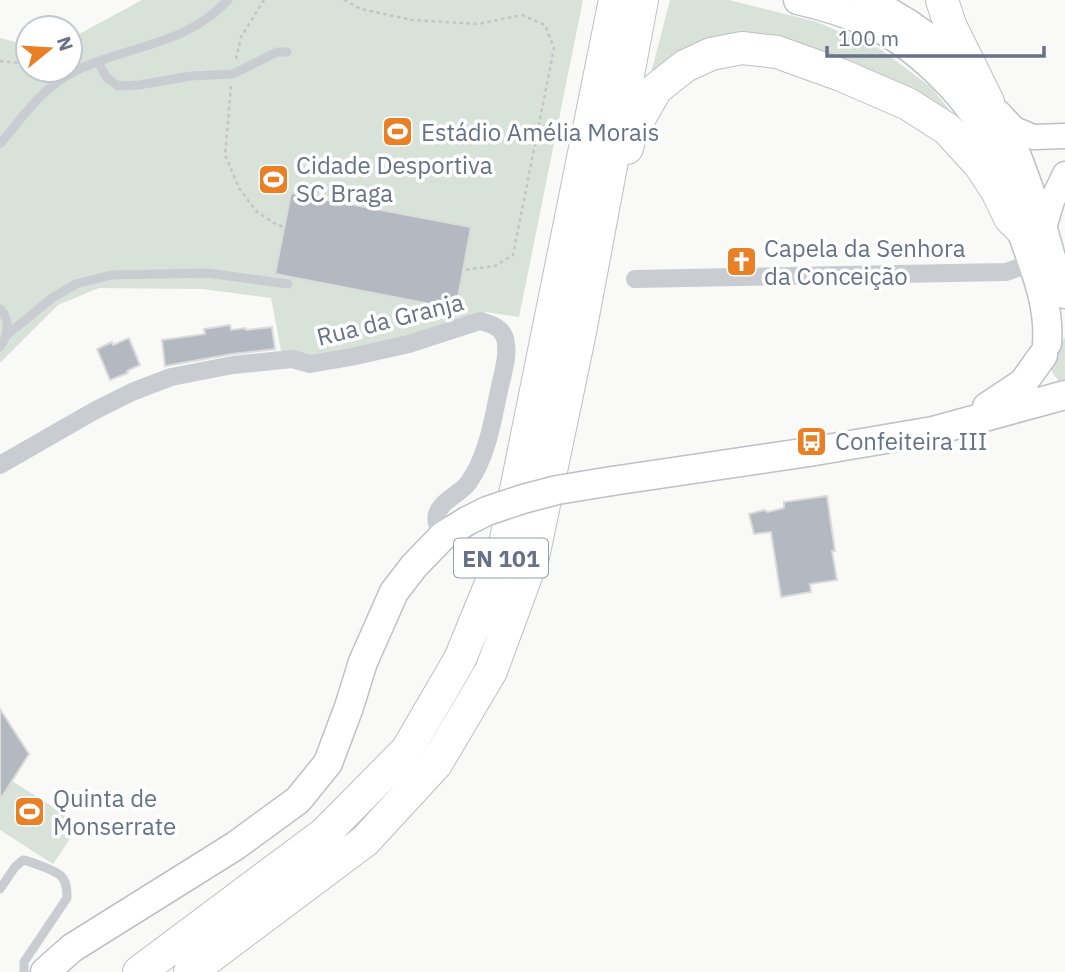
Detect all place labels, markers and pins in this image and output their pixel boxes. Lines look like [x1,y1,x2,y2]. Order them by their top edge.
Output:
sports icon: Estádio Amélia Morais [381,115,415,149]
place label: Estádio Amélia Morais [421,116,659,148]
place label: Cidade Desportiva SC Braga [296,149,493,209]
sports icon: Cidade Desportiva SC Braga [256,162,290,196]
place label: Capela da Senhora da Conceição [764,232,966,292]
church icon: Capela da Senhora da Conceição [724,245,758,279]
bus stop icon: Confeiteira III [795,424,829,458]
place label: Confeiteira III [835,425,987,457]
place label: Quinta de Monserrate [53,782,176,842]
sports icon: Quinta de Monserrate [13,795,47,829]

